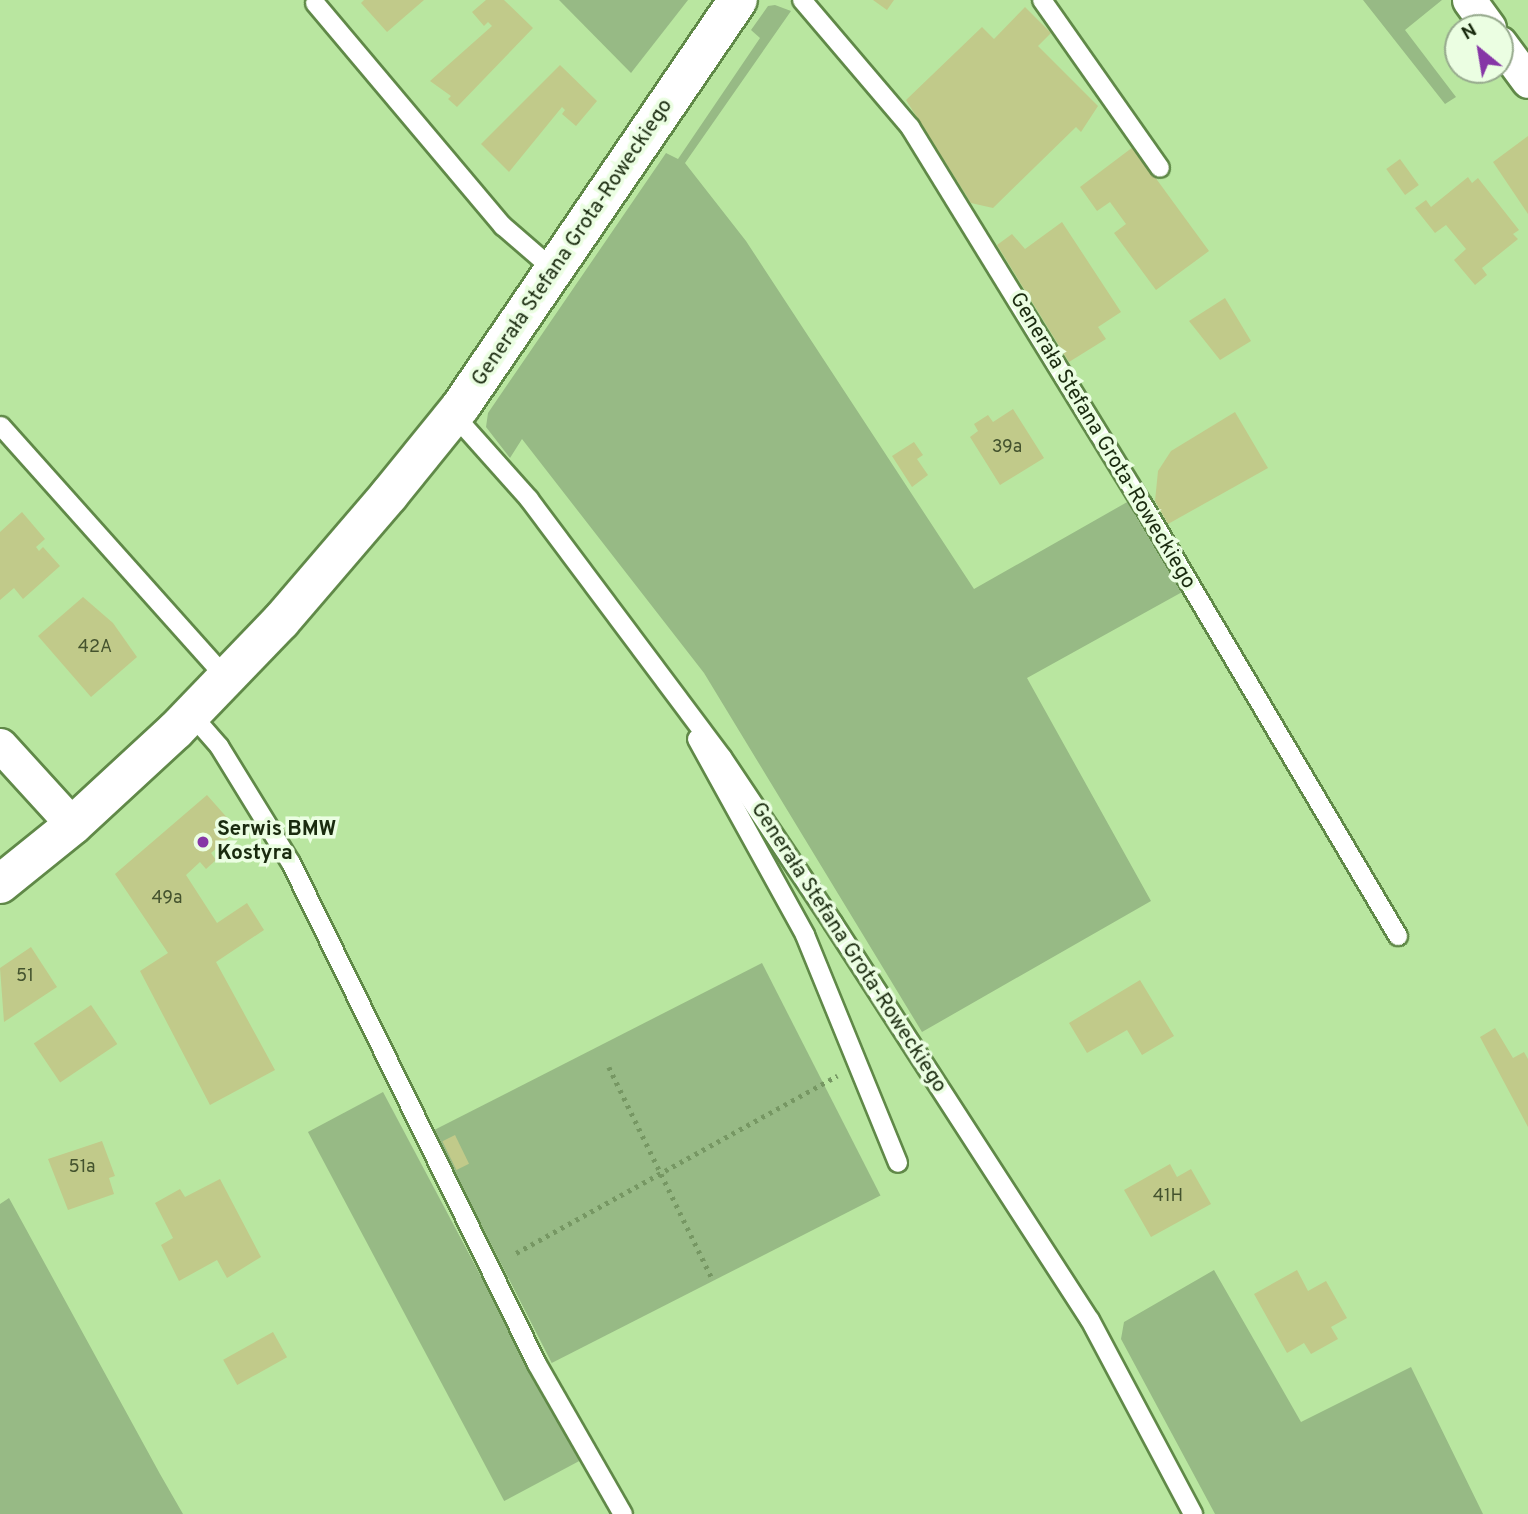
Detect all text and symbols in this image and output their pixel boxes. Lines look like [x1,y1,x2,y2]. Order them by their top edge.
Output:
north arrow [1444,14,1514,84]
text: N [1458,19,1481,46]
street label: Generała Stefana Grota-Roweckiego [467,95,679,391]
street label: Generała Stefana Grota-Roweckiego [1003,288,1201,594]
house number: 39a [992,437,1022,459]
house number: 42A [78,637,112,659]
street label: Generała Stefana Grota-Roweckiego [745,798,951,1098]
place label: Serwis BMW Kostyra [217,817,336,867]
marker: Serwis BMW Kostyra [195,834,211,850]
house number: 49a [151,888,183,910]
house number: 51 [16,966,34,988]
house number: 51a [69,1157,95,1179]
house number: 41H [1153,1186,1183,1208]

